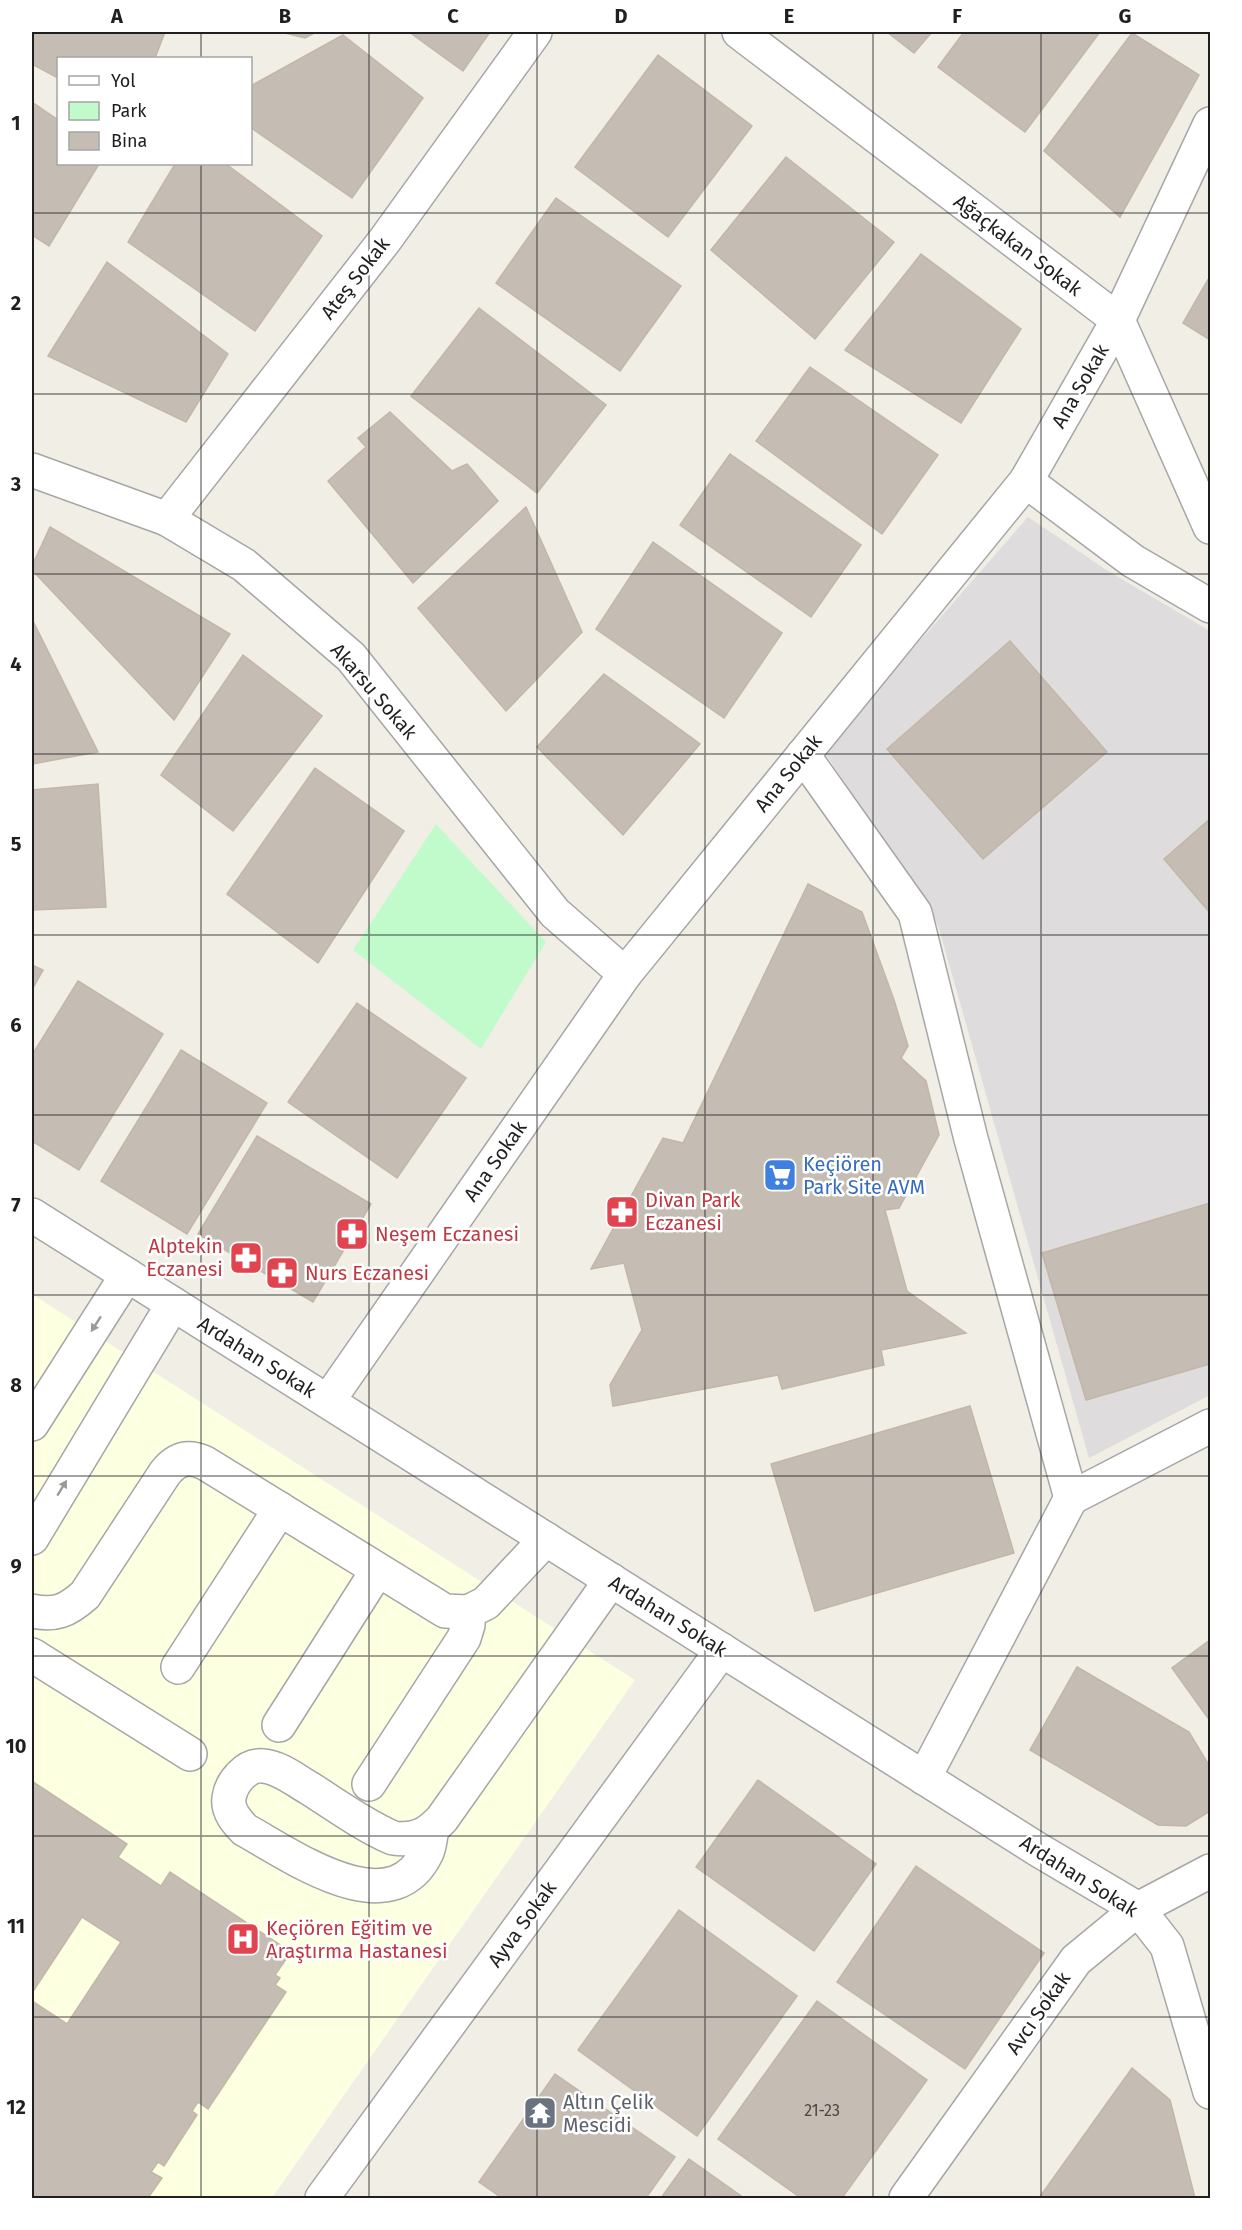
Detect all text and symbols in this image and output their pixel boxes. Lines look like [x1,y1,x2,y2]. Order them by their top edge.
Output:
text: A [110,4,124,28]
text: B [279,4,291,28]
text: C [447,4,459,28]
text: D [614,4,628,28]
text: E [784,4,794,28]
text: F [952,4,962,28]
text: G [1119,4,1131,28]
legend [57,57,252,165]
text: Yol [111,70,136,92]
text: Park [111,100,147,122]
text: 1 [11,111,21,135]
text: Bina [111,130,147,152]
street label: Ağaçkakan Sokak [949,189,1087,302]
street label: Ateş Sokak [316,232,396,324]
text: 2 [11,291,21,315]
street label: Ana Sokak [1046,339,1114,432]
text: 3 [10,472,21,496]
street label: Akarsu Sokak [326,638,423,745]
text: 4 [10,652,22,676]
street label: Ana Sokak [749,729,827,817]
text: 5 [11,832,22,856]
text: 6 [10,1013,22,1037]
street label: Ana Sokak [458,1115,532,1206]
place label: Keçiören Park Site AVM [803,1152,925,1199]
supermarket icon: Keçiören Park Site AVM [762,1157,798,1193]
place label: Divan Park Eczanesi [645,1188,741,1235]
text: 7 [11,1193,21,1217]
pharmacy icon: Divan Park Eczanesi [604,1194,640,1230]
pharmacy icon: Neşem Eczanesi [334,1216,370,1252]
place label: Neşem Eczanesi [375,1222,519,1247]
place label: Alptekin Eczanesi [146,1234,223,1281]
pharmacy icon: Alptekin Eczanesi [228,1240,264,1276]
pharmacy icon: Nurs Eczanesi [264,1255,300,1291]
place label: Nurs Eczanesi [305,1261,429,1285]
street label: Ardahan Sokak [194,1311,321,1403]
one-way arrow [90,1316,101,1332]
text: 8 [10,1373,22,1397]
one-way arrow [56,1480,67,1496]
text: 9 [10,1554,22,1578]
street label: Ardahan Sokak [605,1570,732,1662]
text: 10 [6,1734,26,1758]
street label: Ardahan Sokak [1016,1830,1143,1922]
street label: Ayva Sokak [483,1876,562,1972]
text: 11 [7,1914,25,1938]
place label: Keçiören Eğitim ve Araştırma Hastanesi [266,1916,448,1964]
hospital icon: Keçiören Eğitim ve Araştırma Hastanesi [225,1921,261,1957]
street label: Avcı Sokak [1001,1966,1076,2059]
place label: Altın Çelik Mescidi [563,2090,654,2137]
text: 12 [6,2095,26,2119]
temple icon: Altın Çelik Mescidi [522,2095,558,2131]
house number: 21-23 [804,2101,840,2120]

